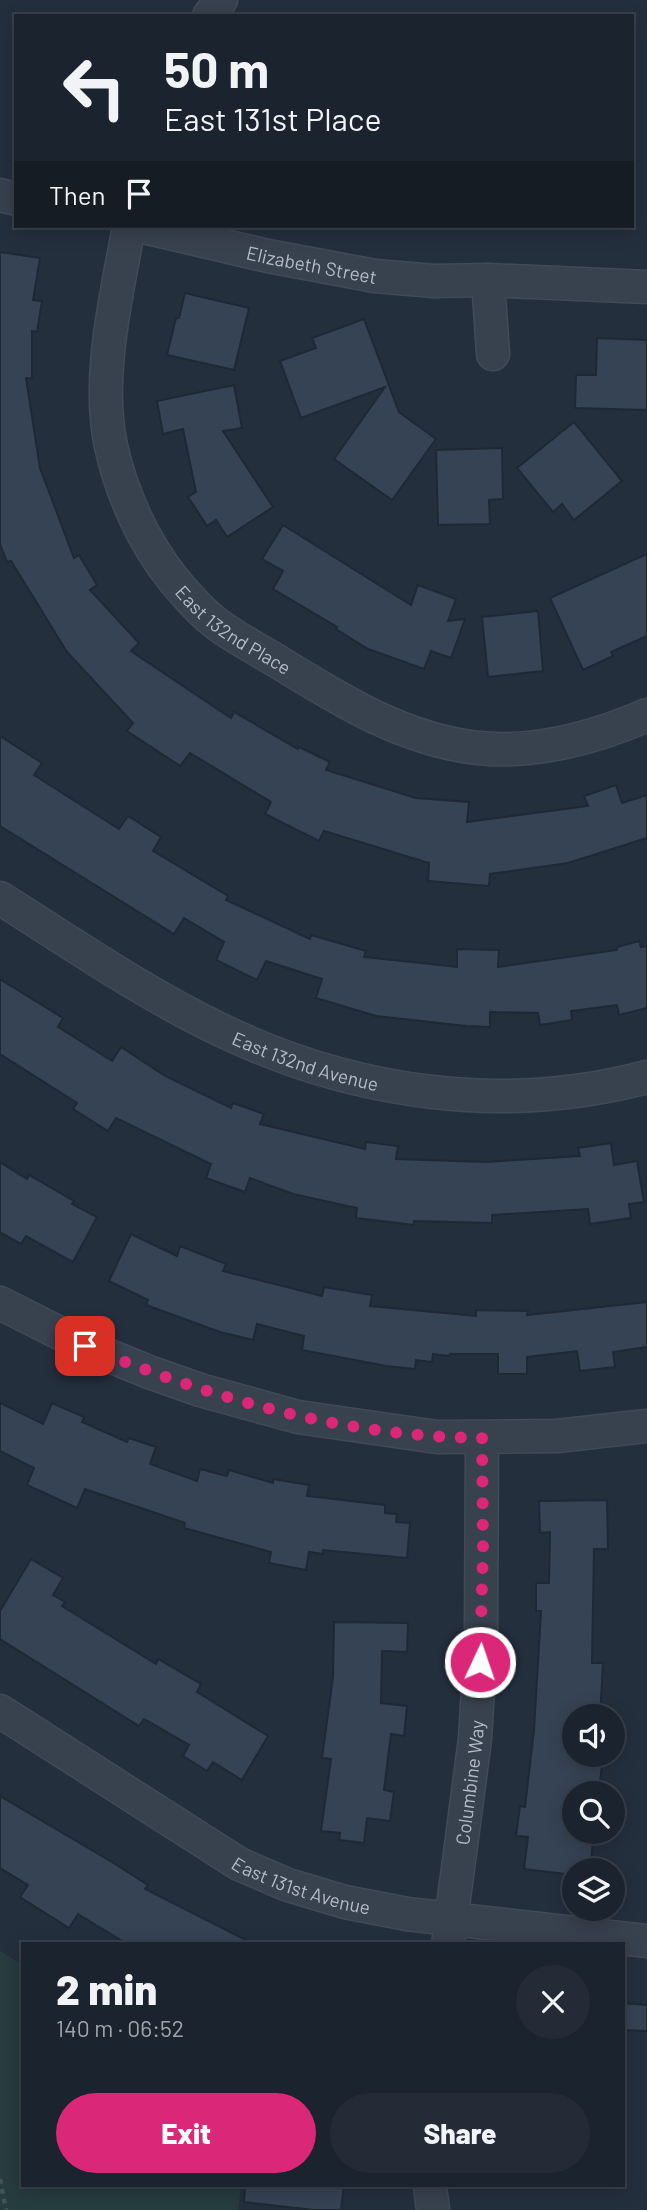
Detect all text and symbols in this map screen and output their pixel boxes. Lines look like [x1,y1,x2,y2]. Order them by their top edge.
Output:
text: 50 m [164,39,269,98]
icon: left [49,42,140,133]
text: East 131st Place [164,99,381,137]
icon: arrive [120,175,158,213]
text: Then [49,179,106,210]
street label: Elizabeth Street [244,240,379,288]
street label: East 132nd Place [171,580,296,679]
street label: East 132nd Avenue [229,1026,381,1095]
pin [55,1316,115,1376]
icon: arrive [66,1327,104,1365]
position arrow [443,1625,517,1699]
map controls [562,1704,625,1921]
button: sound [562,1704,625,1767]
street label: Columbine Way [450,1719,488,1846]
button: search [562,1781,625,1844]
street label: East 131st Avenue [228,1851,372,1918]
button: layers [562,1858,625,1921]
text: 2 min [56,1963,157,2013]
button: close [516,1965,590,2039]
text: 140 m · 06:52 [56,2014,184,2042]
button: Exit [56,2093,316,2173]
button: Share [330,2093,590,2173]

